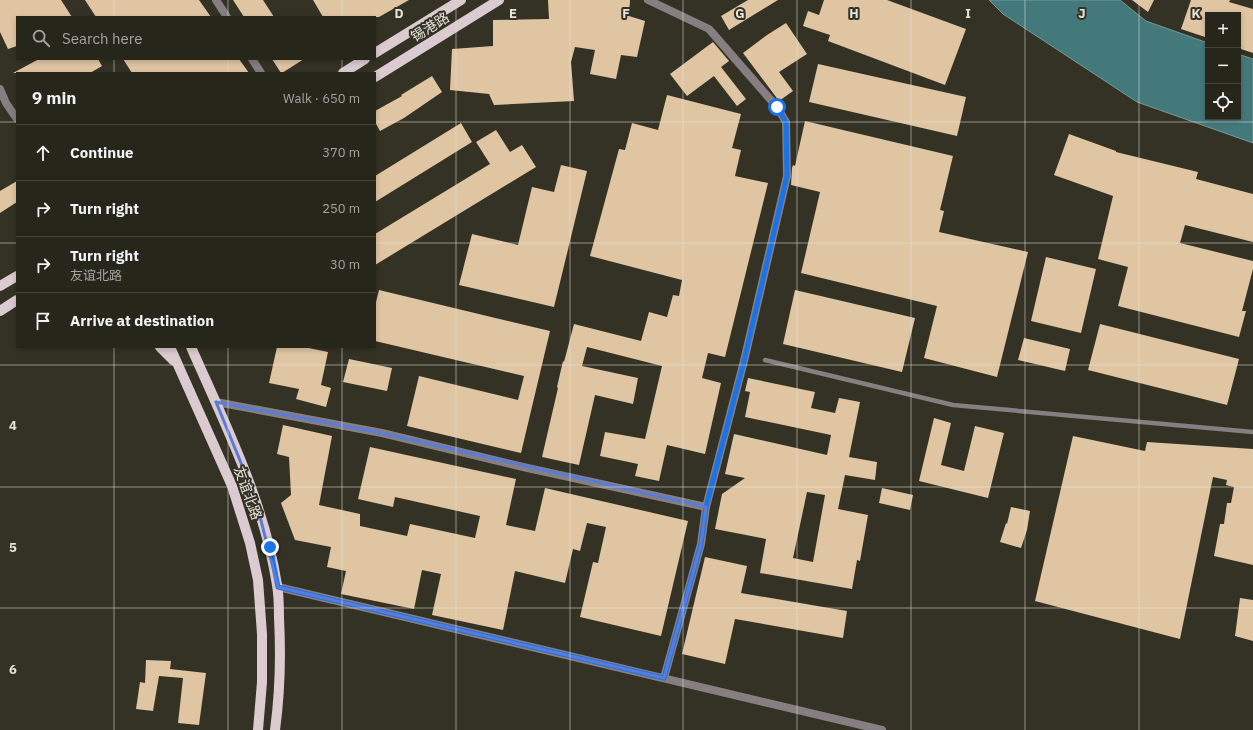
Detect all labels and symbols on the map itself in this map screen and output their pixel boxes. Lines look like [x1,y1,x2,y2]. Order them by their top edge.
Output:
text: D [394,5,404,22]
text: E [509,5,517,22]
text: F [622,5,630,22]
text: G [735,5,745,22]
text: H [849,5,859,22]
text: I [965,5,971,22]
text: J [1078,5,1086,22]
text: K [1191,5,1201,22]
street label: 锡港路 [407,8,453,46]
route start [768,98,786,116]
text: 4 [9,417,17,434]
street label: 友谊北路 [230,464,266,522]
route end [261,538,279,556]
text: 5 [9,539,17,556]
text: 6 [9,661,17,678]

